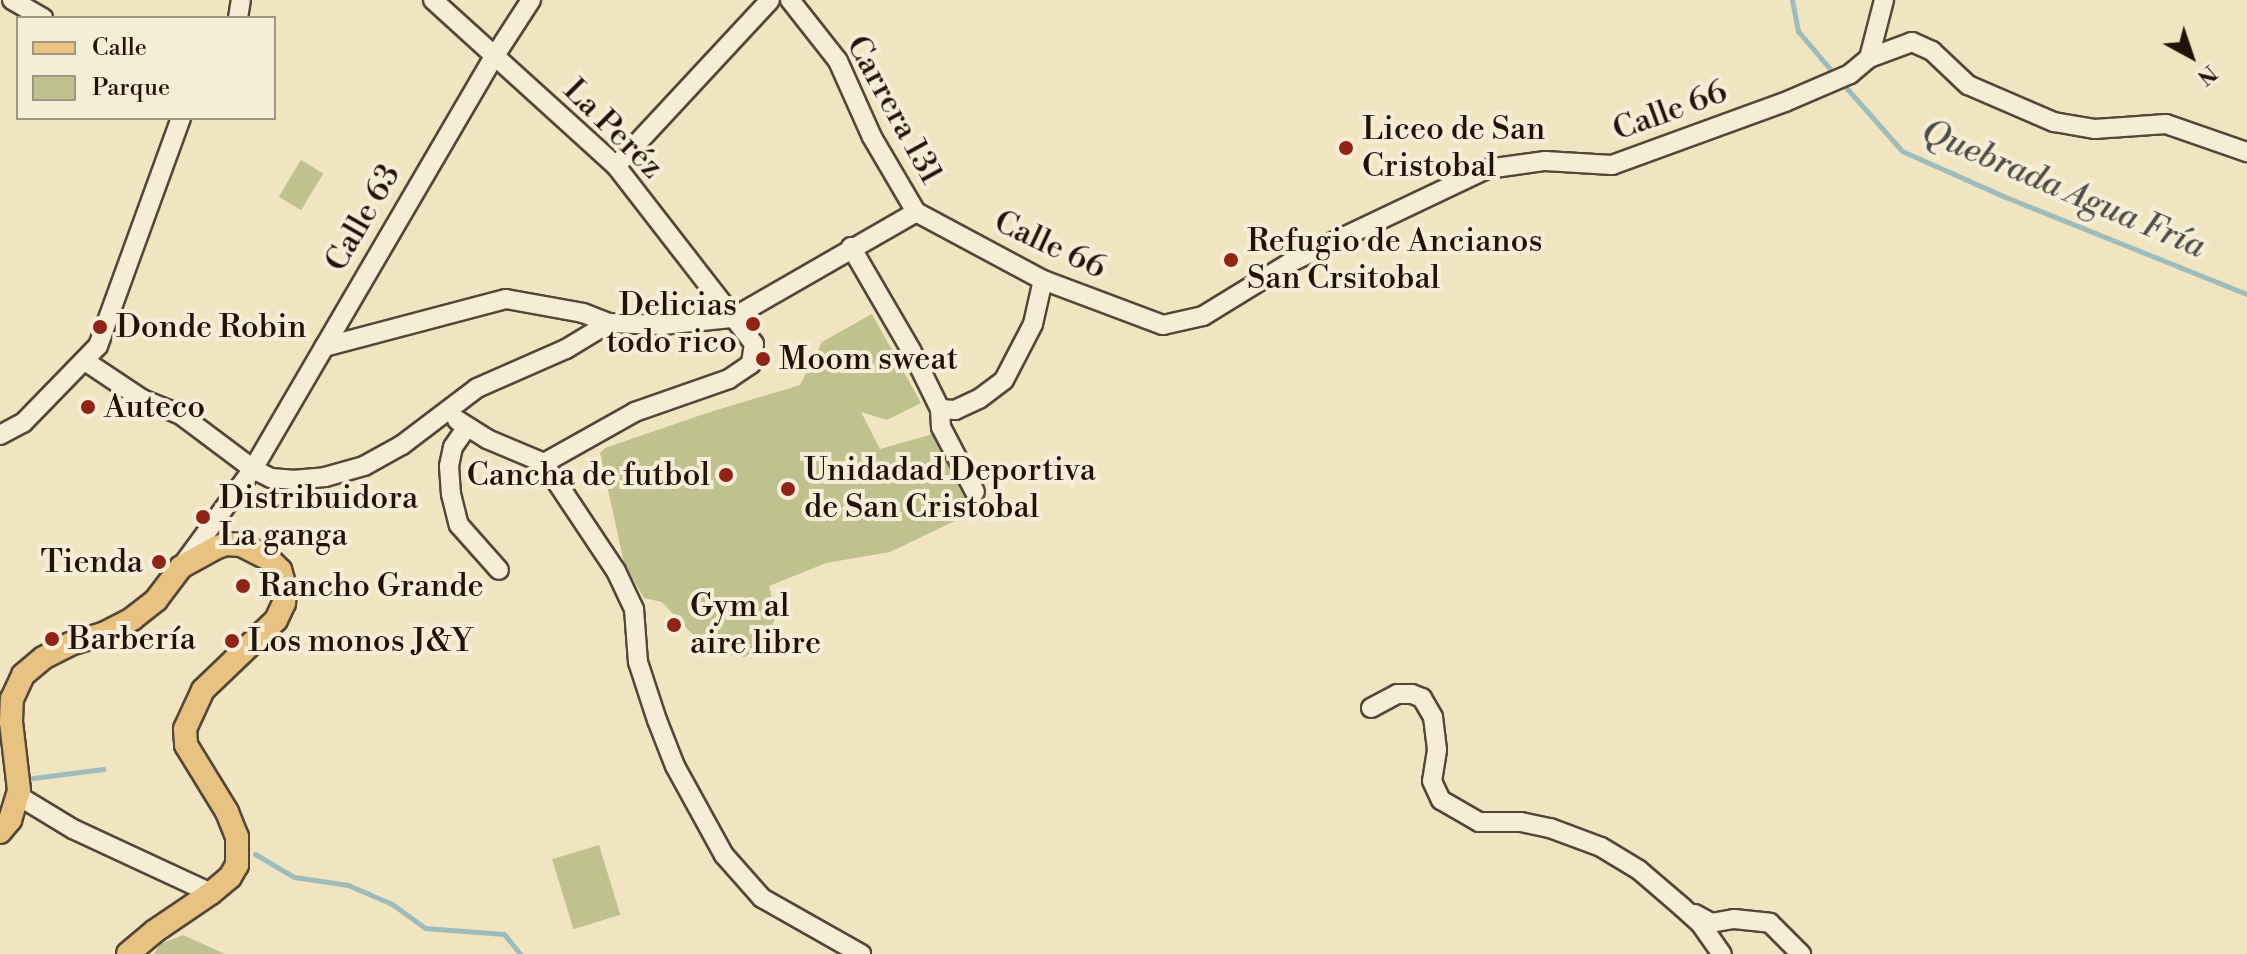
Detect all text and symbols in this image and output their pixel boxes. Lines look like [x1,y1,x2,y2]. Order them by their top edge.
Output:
legend [16,16,276,120]
north arrow [2151,16,2231,96]
street label: Carrera 131 [838,29,950,191]
text: Calle [92,33,147,63]
text: N [2191,59,2222,91]
street label: La Peréz [555,71,671,187]
text: Parque [92,73,170,103]
street label: Calle 66 [1608,73,1732,149]
place label: Liceo de San Cristobal [1362,111,1545,186]
water label: Quebrada Agua Fría [1915,112,2211,268]
marker: Liceo de San Cristobal [1337,139,1355,157]
street label: Calle 63 [317,158,409,278]
street label: Calle 66 [988,203,1112,287]
place label: Refugio de Ancianos San Crsitobal [1247,223,1542,298]
marker: Refugio de Ancianos San Crsitobal [1222,251,1240,269]
place label: Delicias todo rico [606,287,737,362]
place label: Donde Robin [116,308,307,346]
marker: Delicias todo rico [744,315,762,333]
marker: Donde Robin [91,318,109,336]
place label: Moom sweat [779,340,958,378]
marker: Moom sweat [754,350,772,368]
place label: Auteco [104,388,205,426]
marker: Auteco [79,398,97,416]
place label: Unidadad Deportiva de San Cristobal [804,452,1096,527]
place label: Cancha de futbol [467,456,710,494]
marker: Cancha de futbol [717,466,735,484]
place label: Distribuidora La ganga [219,480,418,555]
marker: Unidadad Deportiva de San Cristobal [779,480,797,498]
marker: Distribuidora La ganga [194,508,212,526]
place label: Tienda [41,543,143,581]
marker: Tienda [150,553,168,571]
place label: Rancho Grande [259,567,484,605]
marker: Rancho Grande [234,577,252,595]
place label: Gym al aire libre [690,588,821,663]
marker: Gym al aire libre [665,616,683,634]
place label: Barbería [68,620,196,658]
place label: Los monos J&Y [248,622,473,660]
marker: Barbería [43,630,61,648]
marker: Los monos J&Y [223,632,241,650]

